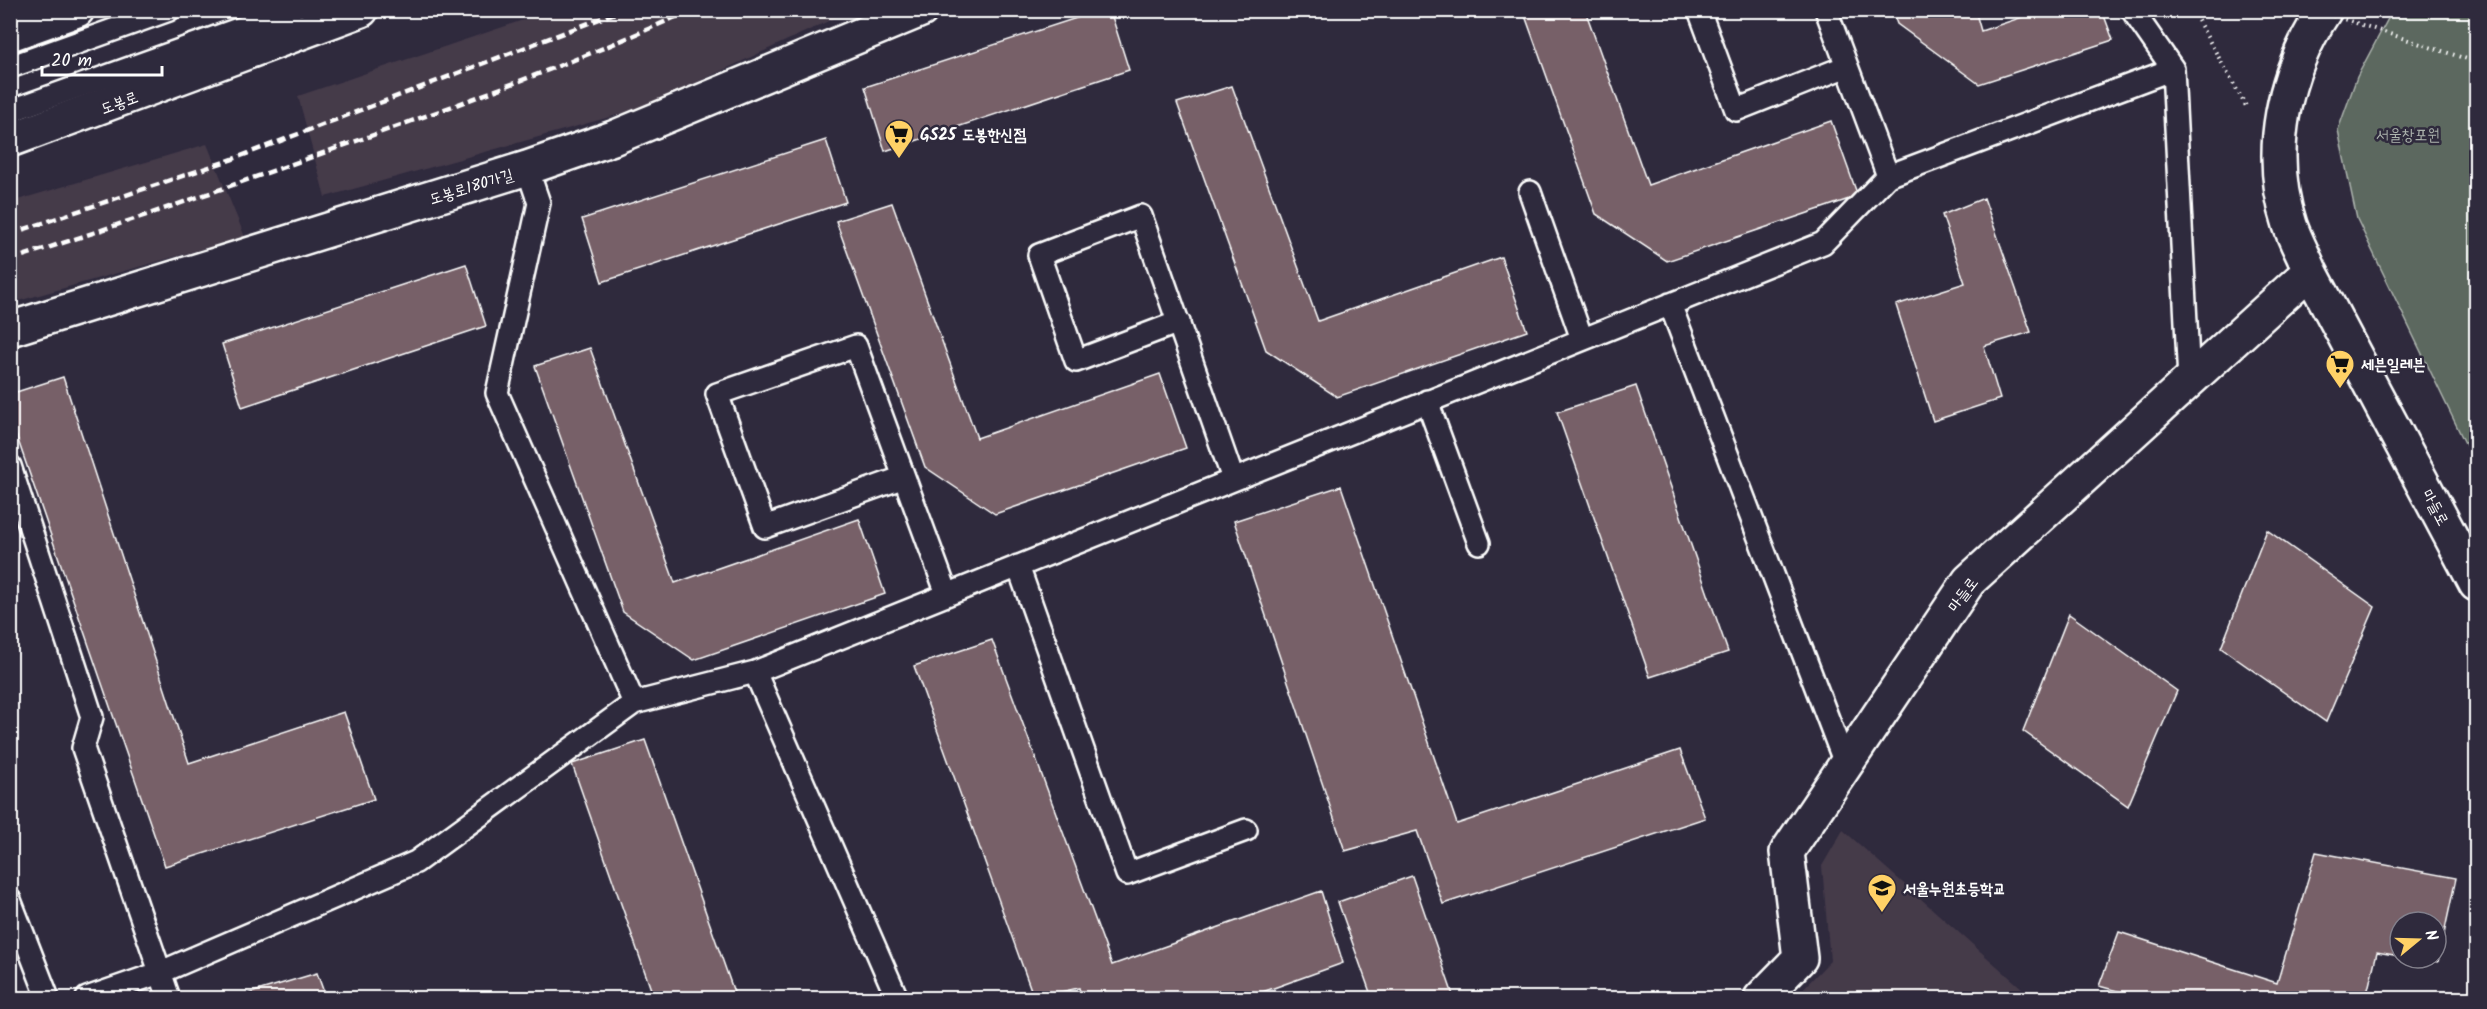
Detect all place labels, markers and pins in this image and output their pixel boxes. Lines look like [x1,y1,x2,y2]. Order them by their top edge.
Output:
supermarket icon: GS25 도봉한신점 [883,118,915,160]
place label: GS25 도봉한신점 [920,123,1026,148]
supermarket icon: 세븐일레븐 [2324,348,2356,390]
place label: 세븐일레븐 [2361,353,2426,378]
school or university icon: 서울누원초등학교 [1866,872,1898,914]
place label: 서울누원초등학교 [1903,877,2006,902]

